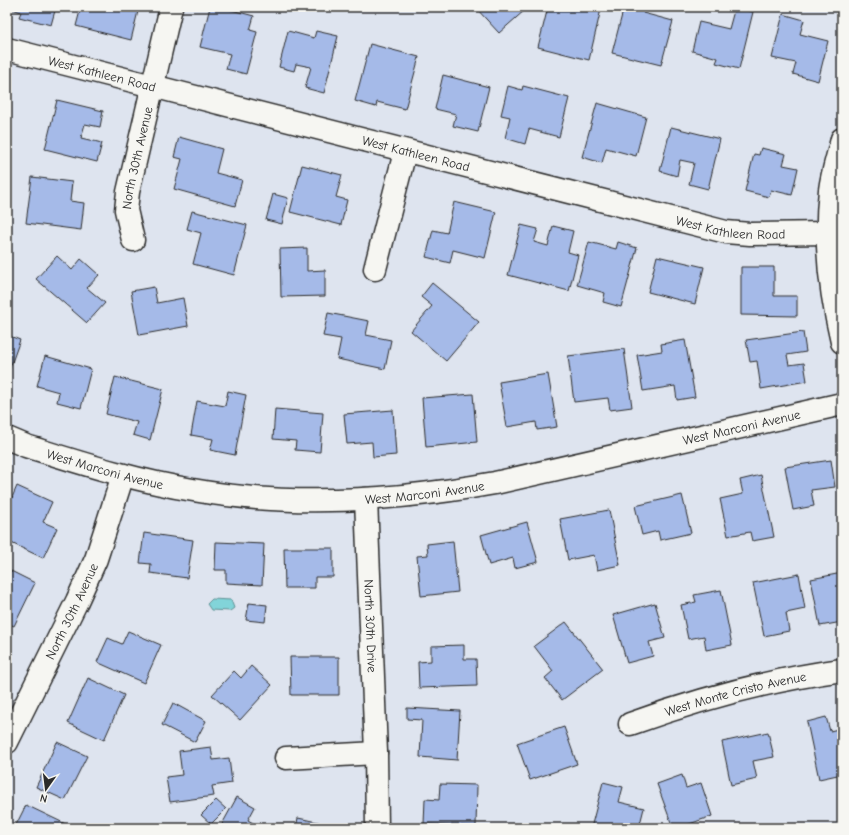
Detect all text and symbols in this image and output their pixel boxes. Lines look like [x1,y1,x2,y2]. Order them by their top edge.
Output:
street label: West Kathleen Road [46,53,157,95]
street label: North 30th Avenue [119,105,156,210]
street label: West Kathleen Road [360,133,471,174]
street label: West Kathleen Road [674,213,785,242]
street label: West Marconi Avenue [681,407,802,448]
street label: West Marconi Avenue [45,446,165,492]
street label: West Marconi Avenue [364,478,486,507]
street label: North 30th Avenue [42,560,101,662]
street label: North 30th Drive [361,579,380,673]
street label: West Monte Cristo Avenue [663,669,808,719]
north arrow [26,769,66,809]
text: N [39,791,49,805]

